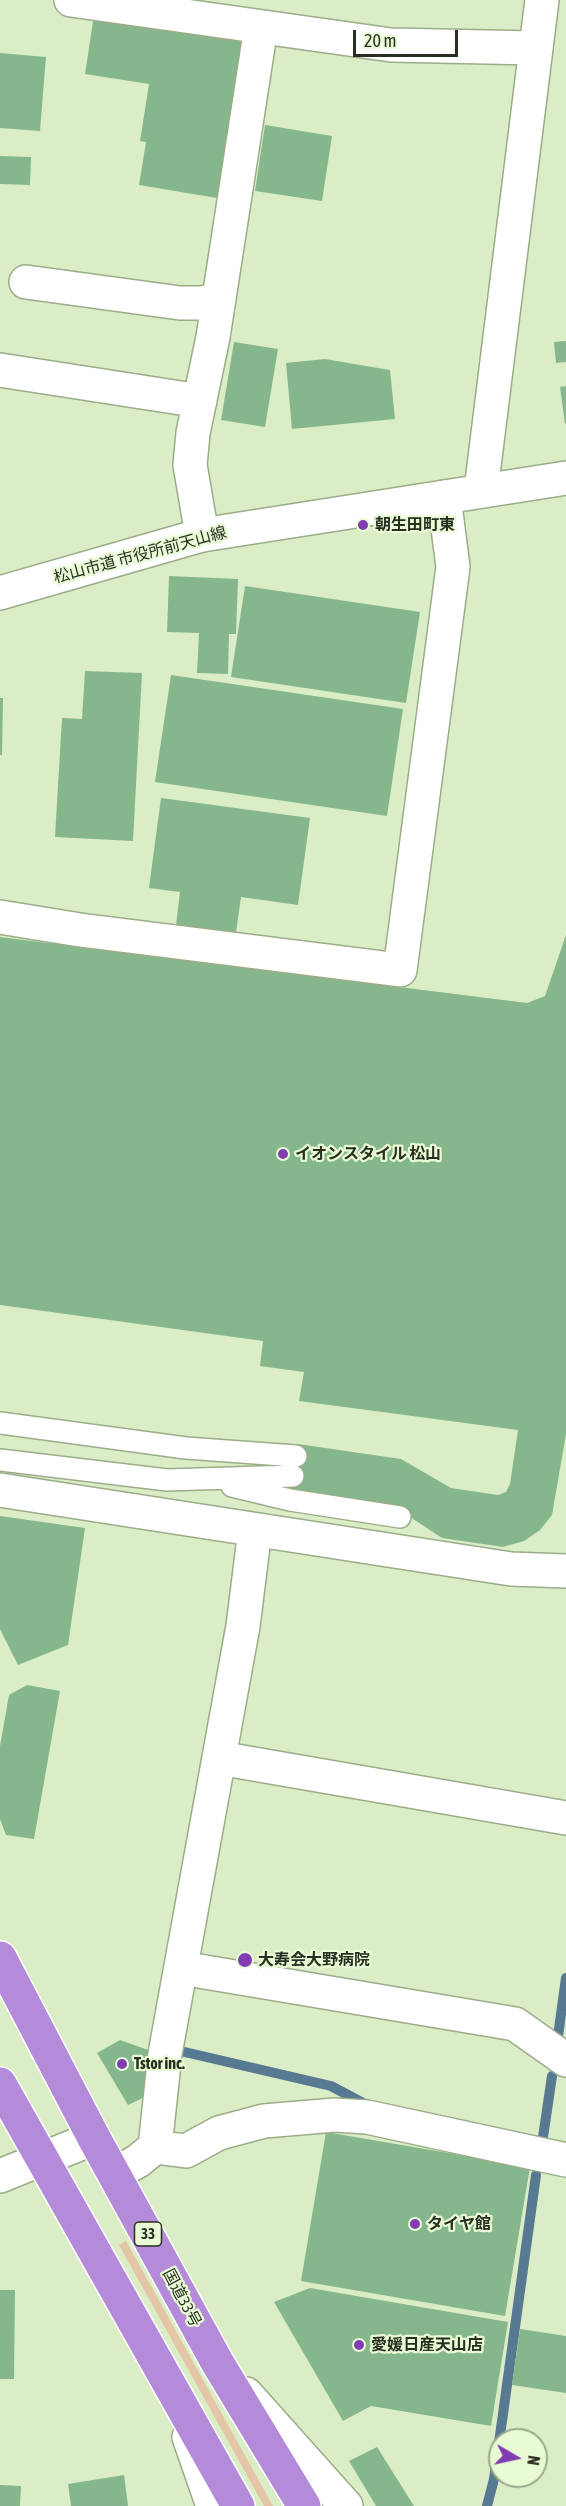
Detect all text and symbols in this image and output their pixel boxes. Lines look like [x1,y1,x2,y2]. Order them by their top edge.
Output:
scale bar [356,18,461,56]
text: 20 m [364,30,396,51]
place label: 朝生田町東 [375,515,455,535]
marker: 朝生田町東 [356,518,370,532]
street label: 松山市道 市役所前天山線 [51,523,229,587]
place label: イオンスタイル 松山 [295,1144,441,1164]
marker: イオンスタイル 松山 [276,1147,290,1161]
place label: 大寿会大野病院 [258,1950,370,1970]
marker: 大寿会大野病院 [236,1951,254,1969]
place label: Tstor inc. [134,2054,185,2074]
marker: Tstor inc. [115,2057,129,2071]
place label: タイヤ館 [427,2214,491,2234]
marker: タイヤ館 [408,2217,422,2231]
road number: 33 [134,2222,162,2246]
street label: 国道33号 [159,2266,205,2330]
place label: 愛媛日産天山店 [371,2335,483,2355]
marker: 愛媛日産天山店 [352,2338,366,2352]
north arrow [488,2428,548,2488]
text: N [524,2454,543,2467]

